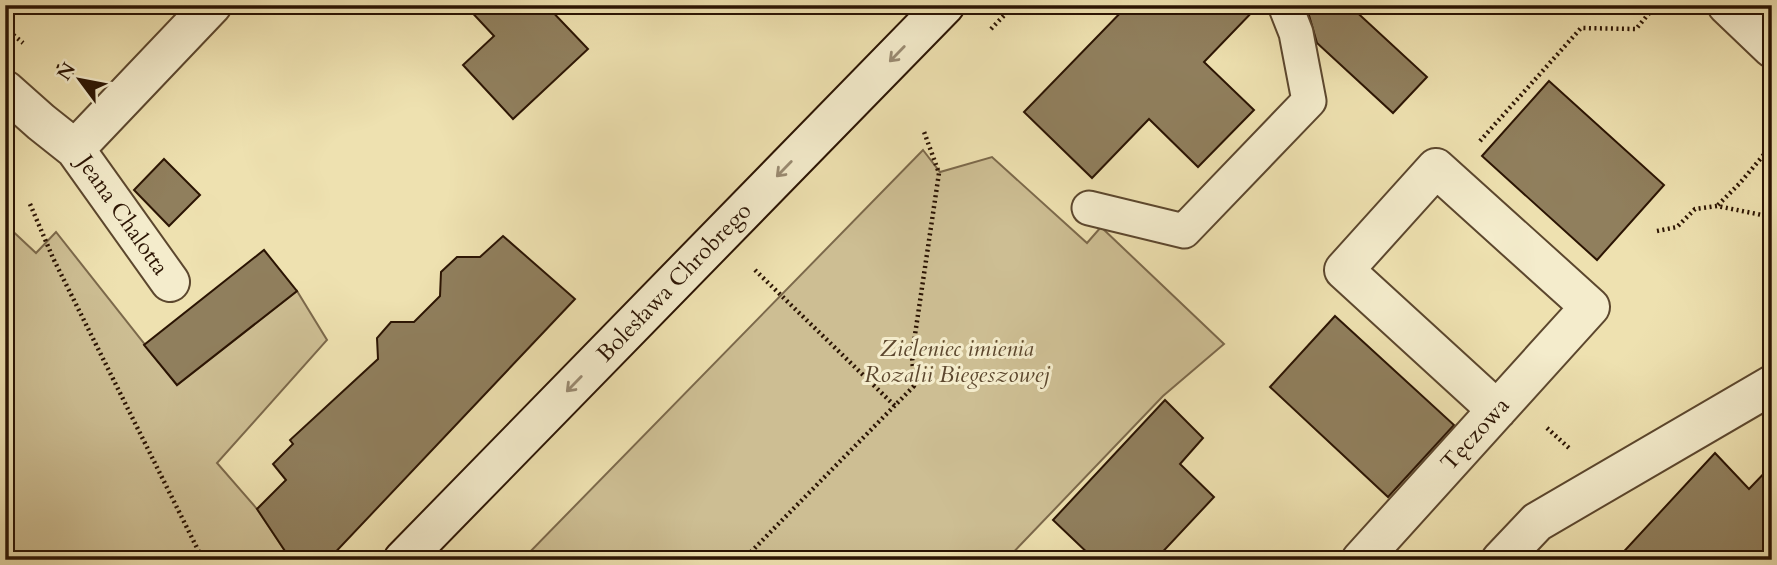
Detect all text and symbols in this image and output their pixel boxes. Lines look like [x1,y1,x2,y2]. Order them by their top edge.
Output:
one-way arrow [889,45,906,62]
north arrow [46,46,116,116]
text: N [51,57,82,85]
street label: Jeana Chalotta [68,146,176,281]
one-way arrow [776,160,793,177]
street label: Bolesława Chrobrego [590,196,758,368]
park label: Zieleniec imienia Rozalii Biegeszowej [864,333,1050,390]
one-way arrow [566,376,583,393]
street label: Tęczowa [1434,391,1516,477]

